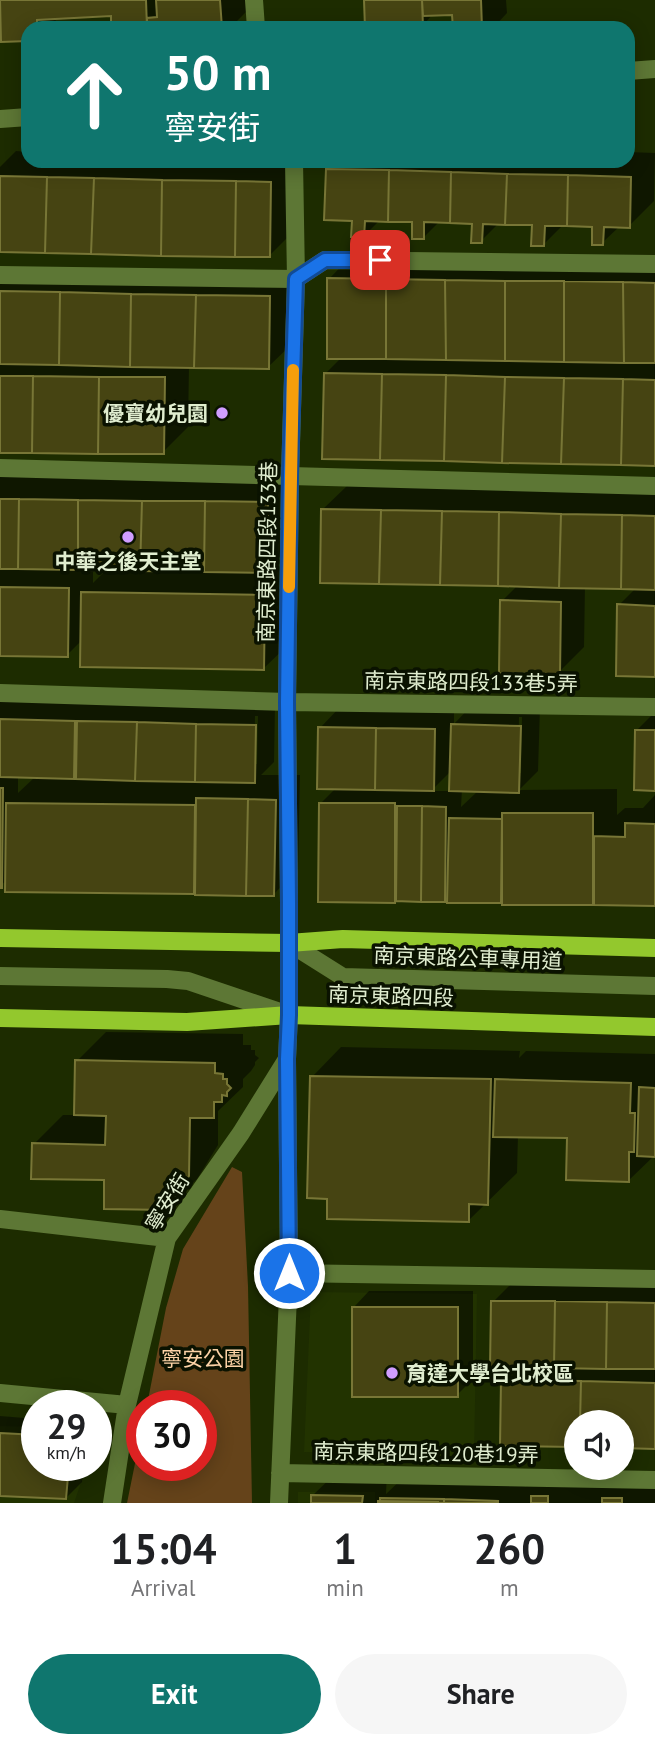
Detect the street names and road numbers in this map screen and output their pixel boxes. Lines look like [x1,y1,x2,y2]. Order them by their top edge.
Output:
street label: 南京東路四段133巷 [252,461,282,643]
street label: 南京東路四段133巷5弄 [364,667,578,697]
street label: 南京東路公車專用道 [373,941,563,975]
street label: 南京東路四段 [328,980,454,1012]
street label: 寧安街 [139,1168,195,1236]
street label: 南京東路四段120巷19弄 [313,1438,539,1468]

